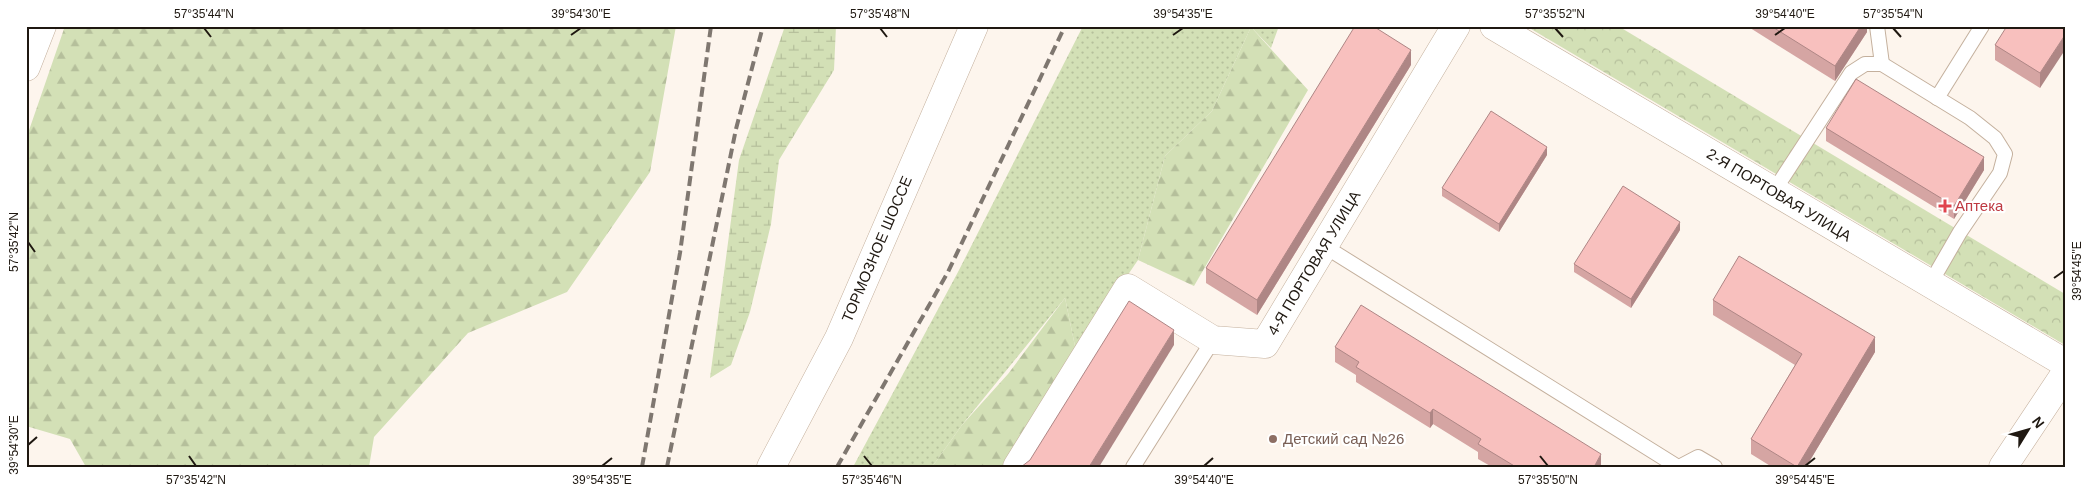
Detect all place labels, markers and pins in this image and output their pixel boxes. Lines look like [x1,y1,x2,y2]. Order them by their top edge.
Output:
place label: Аптека [1955,197,2004,214]
marker: Аптека [1939,200,1951,212]
place label: Детский сад №26 [1283,430,1404,447]
marker: Детский сад №26 [1267,433,1279,445]

